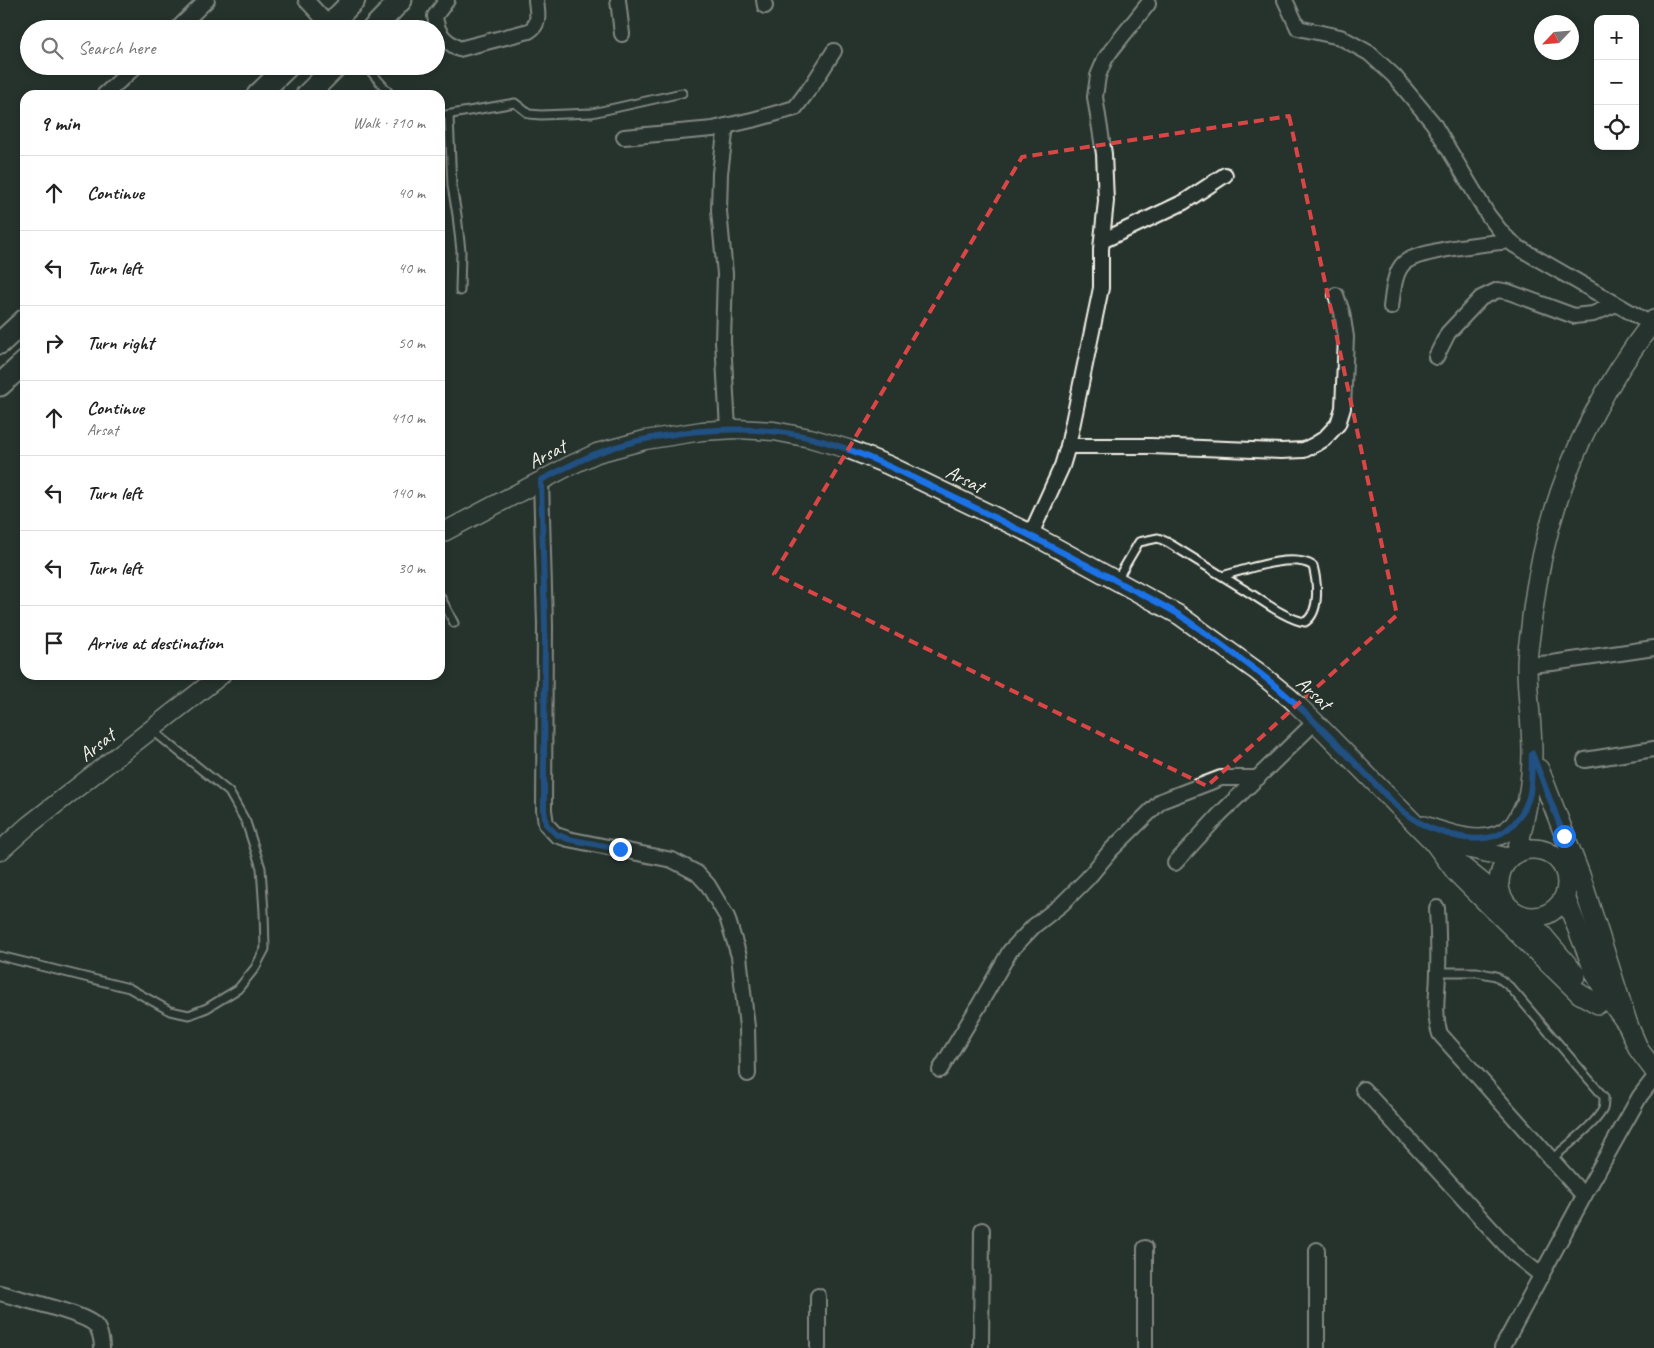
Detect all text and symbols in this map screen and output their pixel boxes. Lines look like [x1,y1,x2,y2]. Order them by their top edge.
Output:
north arrow [1534,15,1579,60]
map controls [1594,15,1639,150]
button: + [1594,15,1639,60]
search box [20,20,445,75]
icon: search [38,34,66,62]
text: Search here [78,36,155,60]
button: − [1594,60,1639,105]
button: locate [1594,105,1639,150]
text: 9 min [40,110,80,136]
text: Walk · 710 m [353,113,425,133]
icon: ahead [40,179,68,207]
text: Continue [87,181,144,205]
text: 40 m [398,183,425,203]
icon: left [40,254,68,282]
text: Turn left [87,256,142,280]
text: 40 m [398,258,425,278]
icon: right [40,329,68,357]
text: Turn right [87,331,154,355]
text: 50 m [398,333,425,353]
text: Continue [87,396,144,420]
icon: ahead [40,404,68,432]
text: 410 m [391,408,425,428]
text: Arsat [87,420,118,440]
street label: Arsat [524,432,573,474]
street label: Arsat [942,459,991,500]
icon: left [40,479,68,507]
text: Turn left [87,481,142,505]
text: 140 m [391,483,425,503]
icon: left [40,554,68,582]
text: Turn left [87,556,142,580]
text: 30 m [398,558,425,578]
icon: arrive [40,629,68,657]
text: Arrive at destination [87,631,223,655]
street label: Arsat [1291,671,1339,718]
street label: Arsat [74,721,123,767]
route start [1553,825,1576,848]
route end [609,838,632,861]

